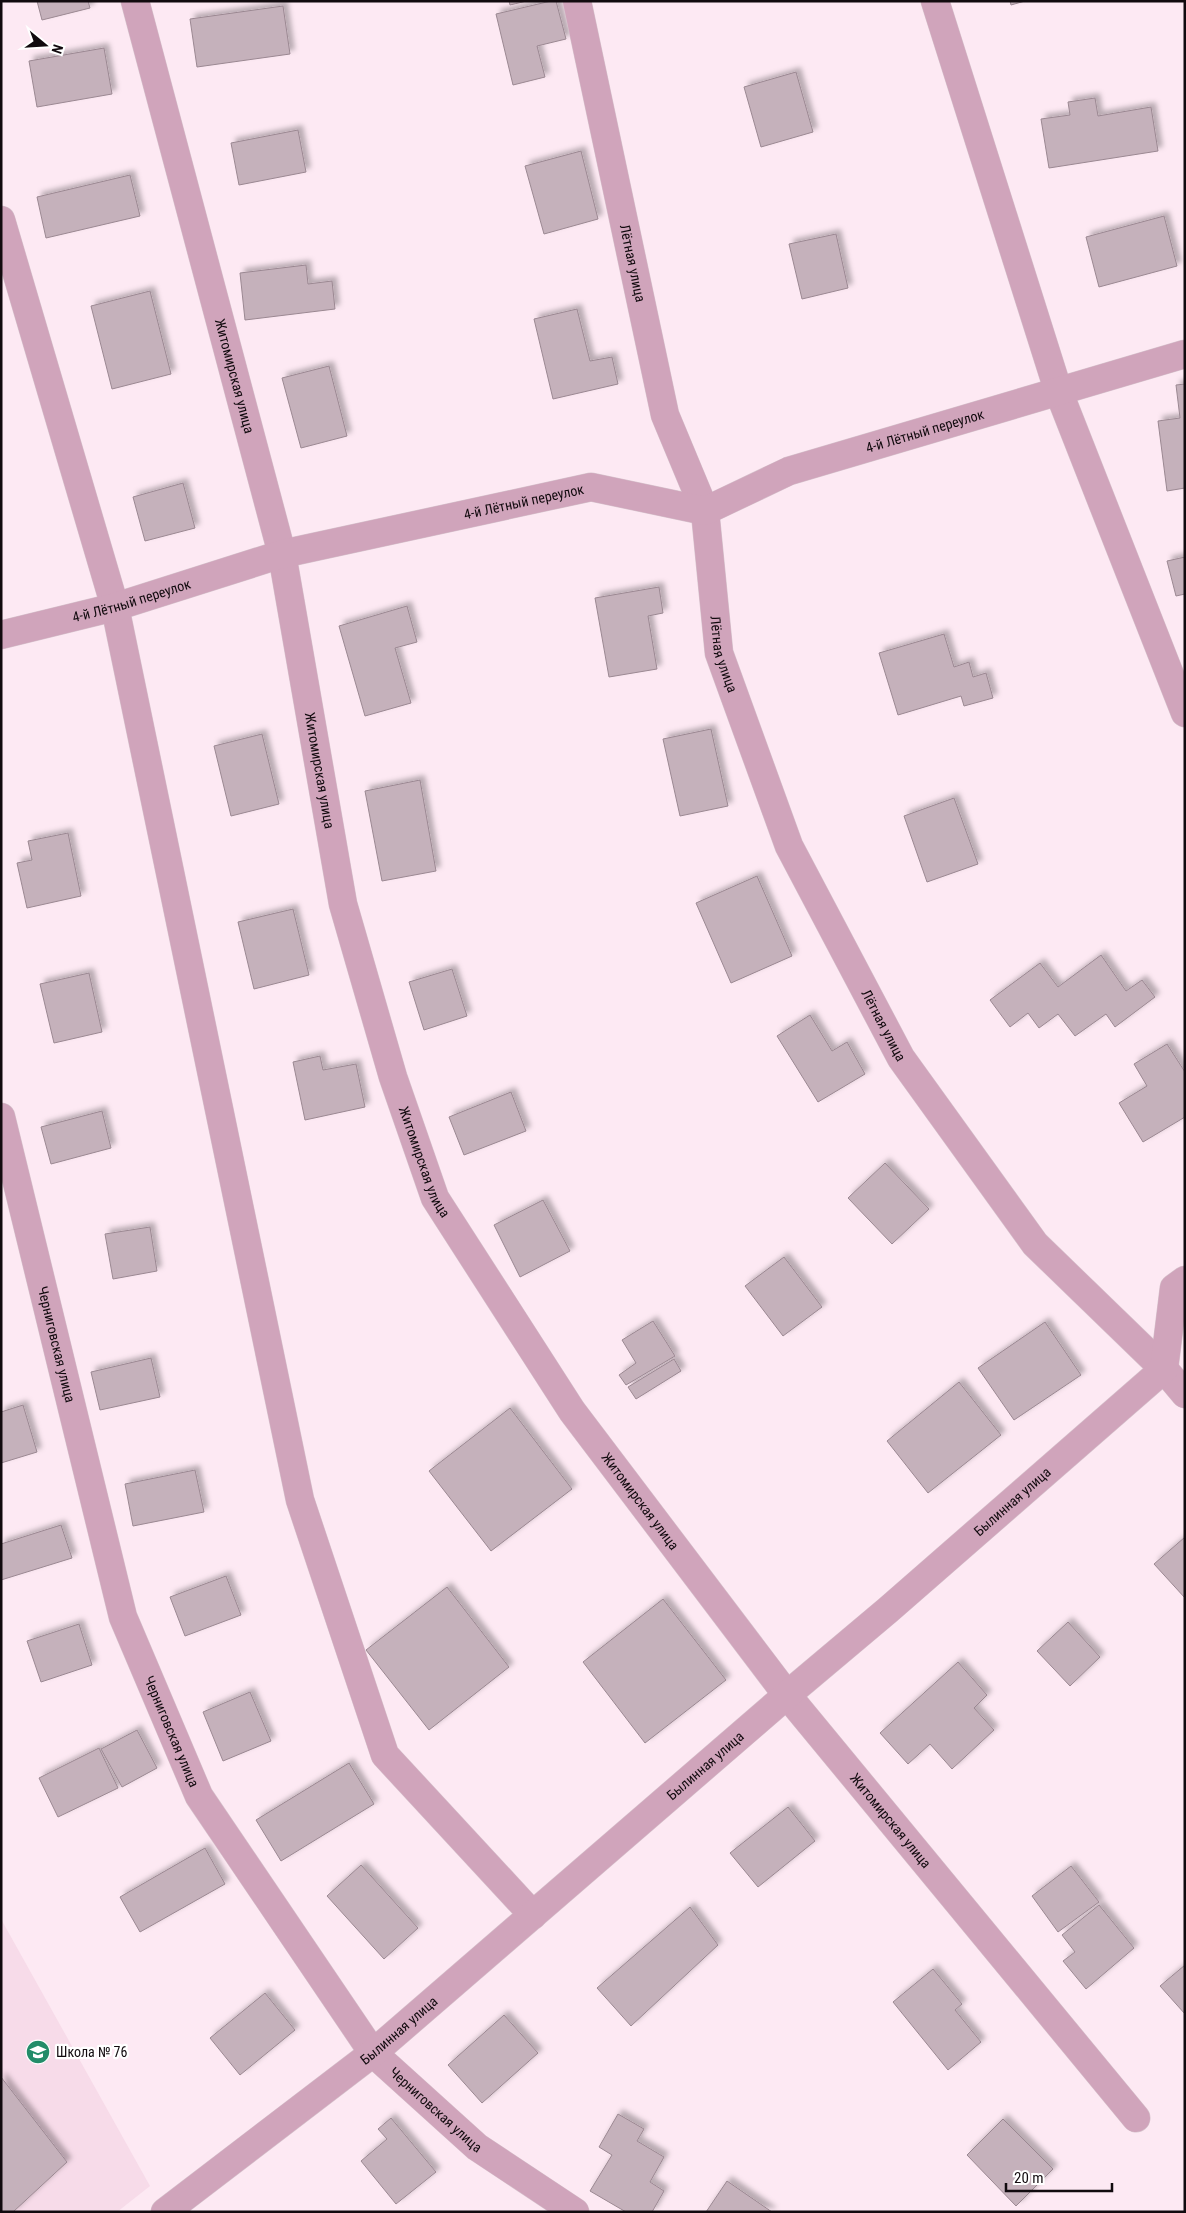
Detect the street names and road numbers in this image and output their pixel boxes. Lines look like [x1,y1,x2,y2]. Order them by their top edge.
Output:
street label: Лётная улица [617,223,649,303]
street label: Житомирская улица [212,317,258,435]
street label: 4-й Лётный переулок [864,406,986,456]
street label: 4-й Лётный переулок [462,481,586,522]
street label: 4-й Лётный переулок [71,575,193,625]
street label: Лётная улица [707,615,741,695]
street label: Житомирская улица [302,711,338,830]
street label: Лётная улица [858,987,909,1064]
street label: Житомирская улица [396,1104,453,1220]
street label: Черниговская улица [35,1285,78,1404]
street label: Житомирская улица [598,1449,682,1553]
street label: Былинная улица [971,1464,1054,1539]
street label: Черниговская улица [141,1673,202,1789]
street label: Былинная улица [664,1728,747,1803]
street label: Житомирская улица [847,1770,934,1871]
street label: Былинная улица [357,1993,441,2068]
street label: Черниговская улица [386,2064,485,2156]

